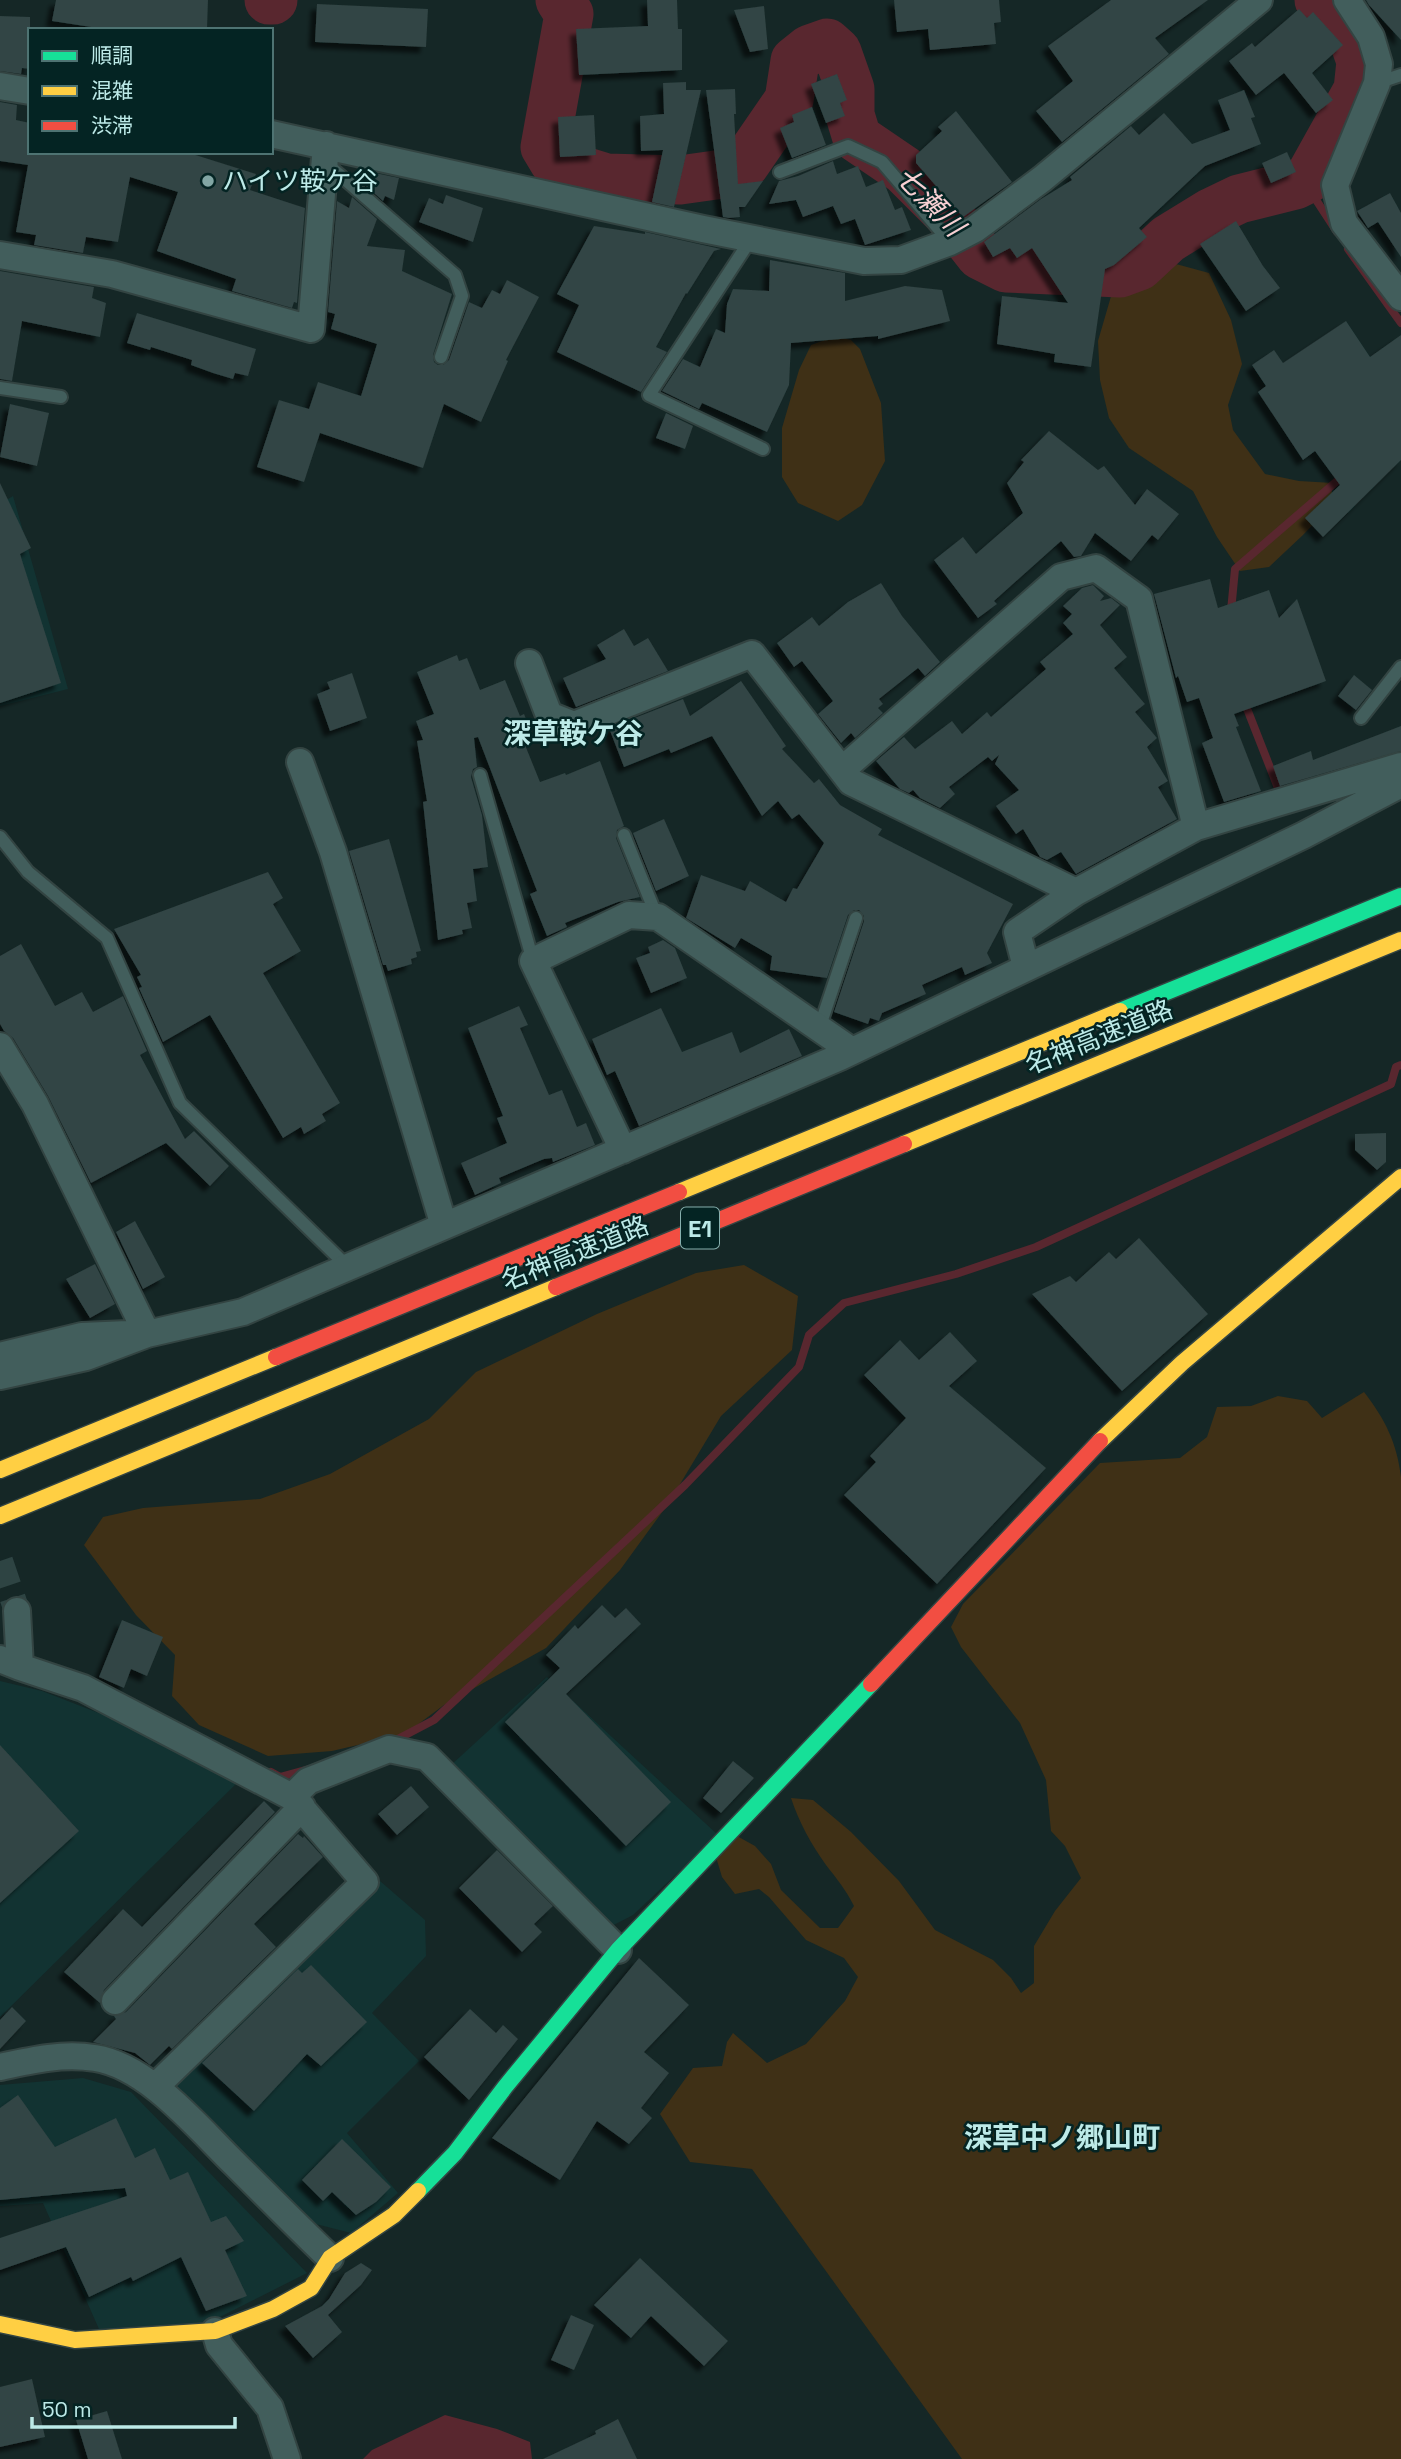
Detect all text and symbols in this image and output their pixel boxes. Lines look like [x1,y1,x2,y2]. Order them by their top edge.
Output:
legend [28,28,273,154]
text: 順調 [91,42,133,69]
text: 混雑 [91,77,133,104]
text: 渋滞 [91,112,133,139]
water label: 七瀬川 [888,158,974,246]
place label: ハイツ鞍ケ谷 [222,164,377,198]
marker: ハイツ鞍ケ谷 [200,173,216,189]
district label: 深草鞍ケ谷 [503,715,643,751]
street label: 名神高速道路 [1020,992,1178,1082]
street label: 名神高速道路 [496,1208,654,1298]
road number: E1 [681,1208,719,1248]
district label: 深草中ノ郷山町 [964,2119,1160,2155]
scale bar [32,2386,234,2430]
text: 50 m [42,2396,92,2423]

